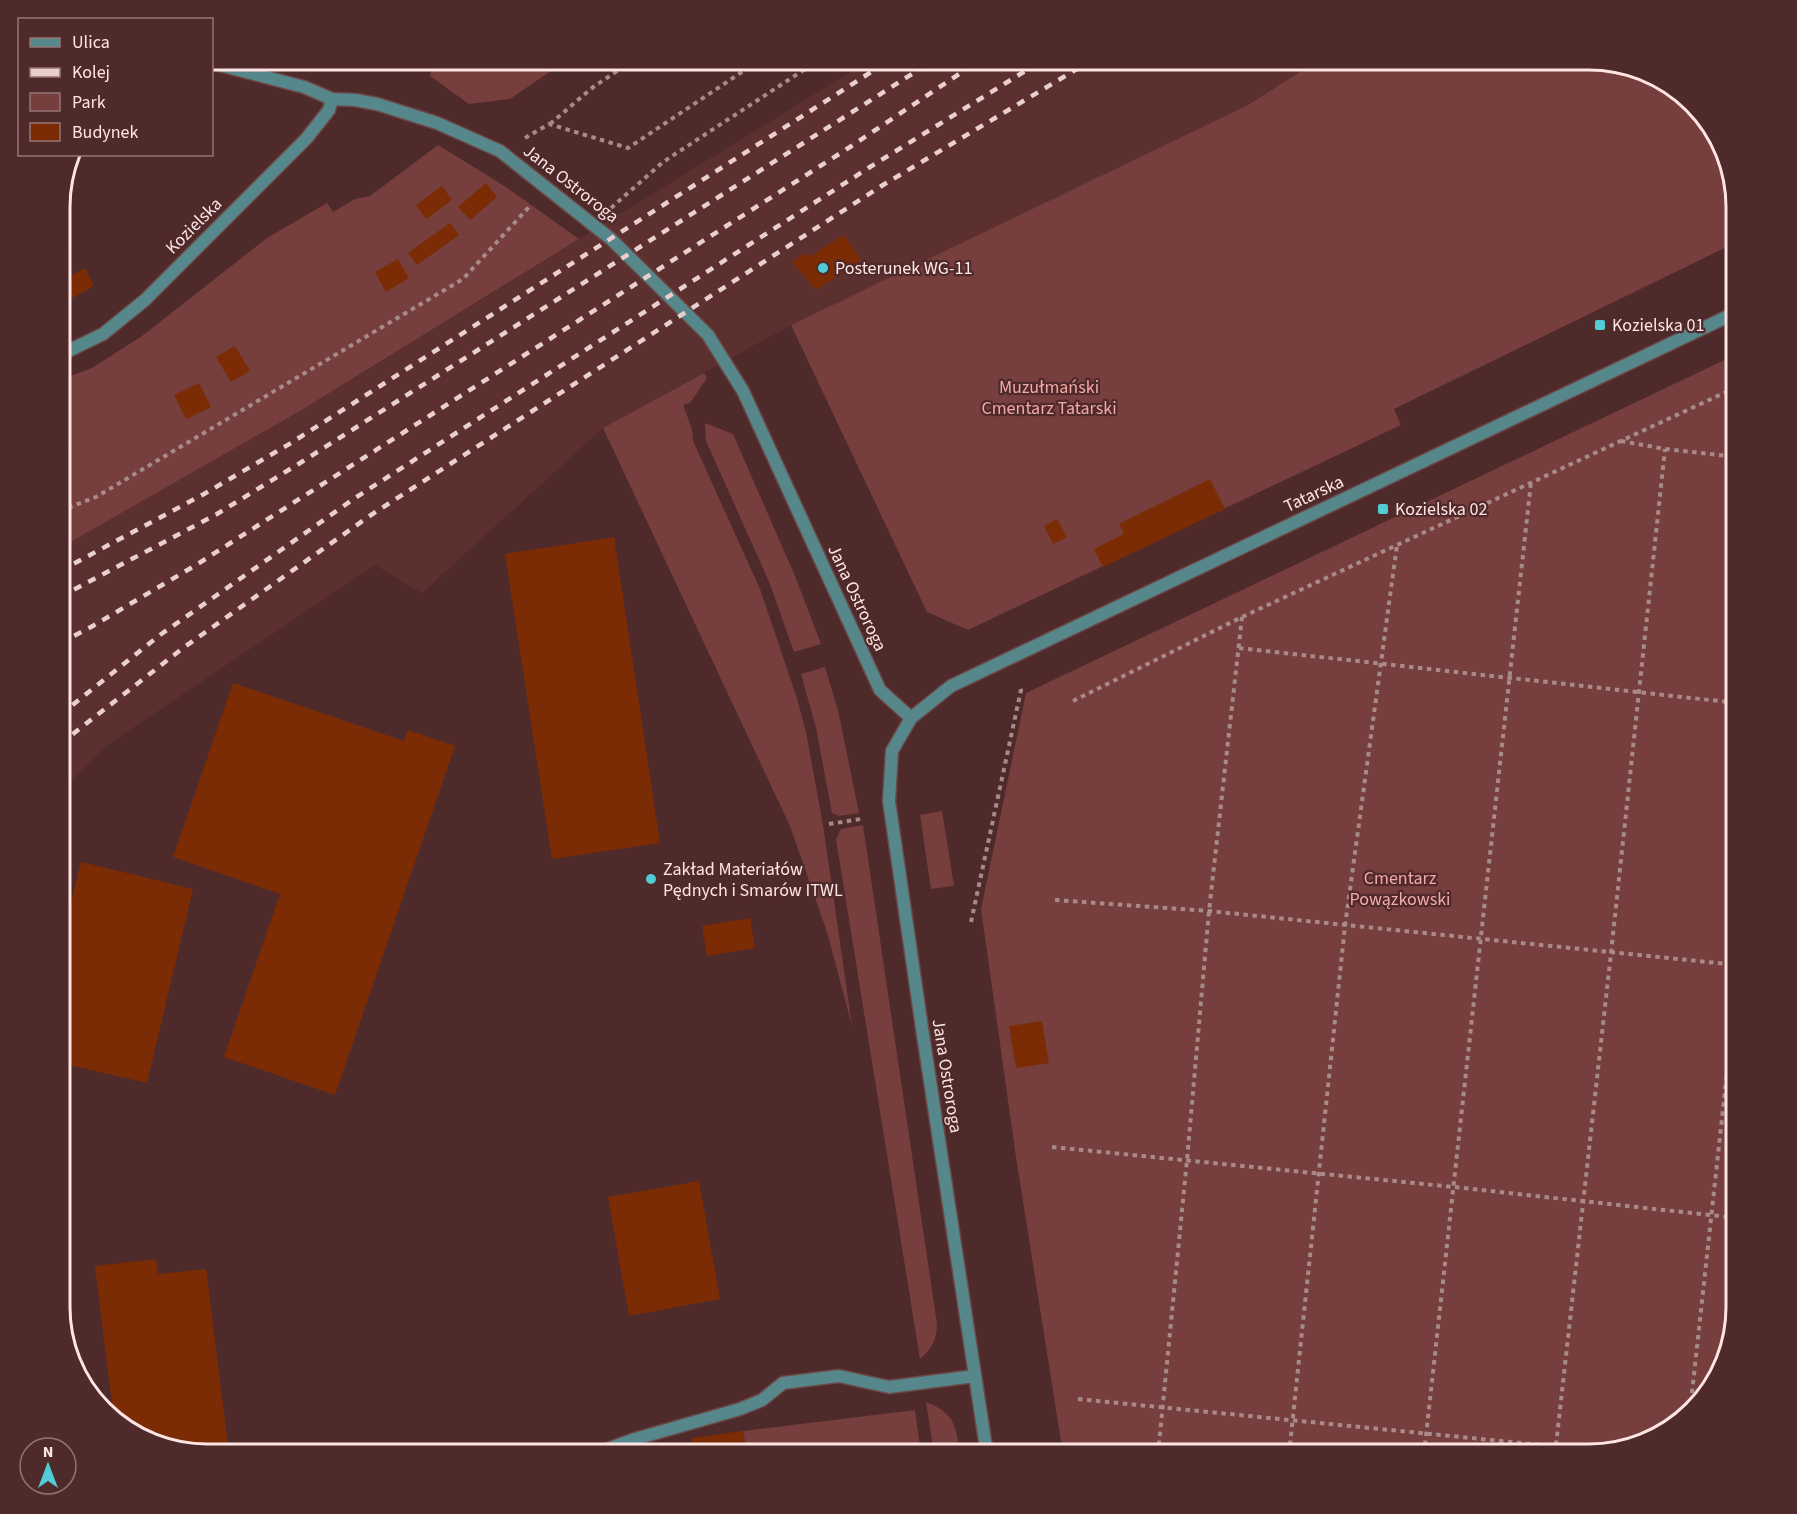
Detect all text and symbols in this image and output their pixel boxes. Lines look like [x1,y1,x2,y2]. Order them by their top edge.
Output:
legend [18,18,213,156]
text: Ulica [72,30,110,55]
text: Kolej [72,60,110,85]
text: Park [72,90,106,115]
text: Budynek [72,120,139,145]
street label: Jana Ostroroga [518,139,624,229]
street label: Kozielska [160,192,228,260]
place label: Posterunek WG-11 [835,256,972,281]
marker: Posterunek WG-11 [816,261,830,275]
place label: Kozielska 01 [1612,313,1704,338]
marker: Kozielska 01 [1593,318,1607,332]
park label: Muzułmański Cmentarz Tatarski [981,375,1117,421]
street label: Tatarska [1280,469,1348,519]
place label: Kozielska 02 [1395,497,1487,522]
marker: Kozielska 02 [1376,502,1390,516]
street label: Jana Ostroroga [821,541,893,655]
place label: Zakład Materiałów Pędnych i Smarów ITWL [663,857,843,903]
park label: Cmentarz Powązkowski [1349,866,1451,912]
marker: Zakład Materiałów Pędnych i Smarów ITWL [644,872,658,886]
street label: Jana Ostroroga [926,1017,968,1135]
north arrow [18,1436,78,1496]
text: N [43,1441,53,1463]

